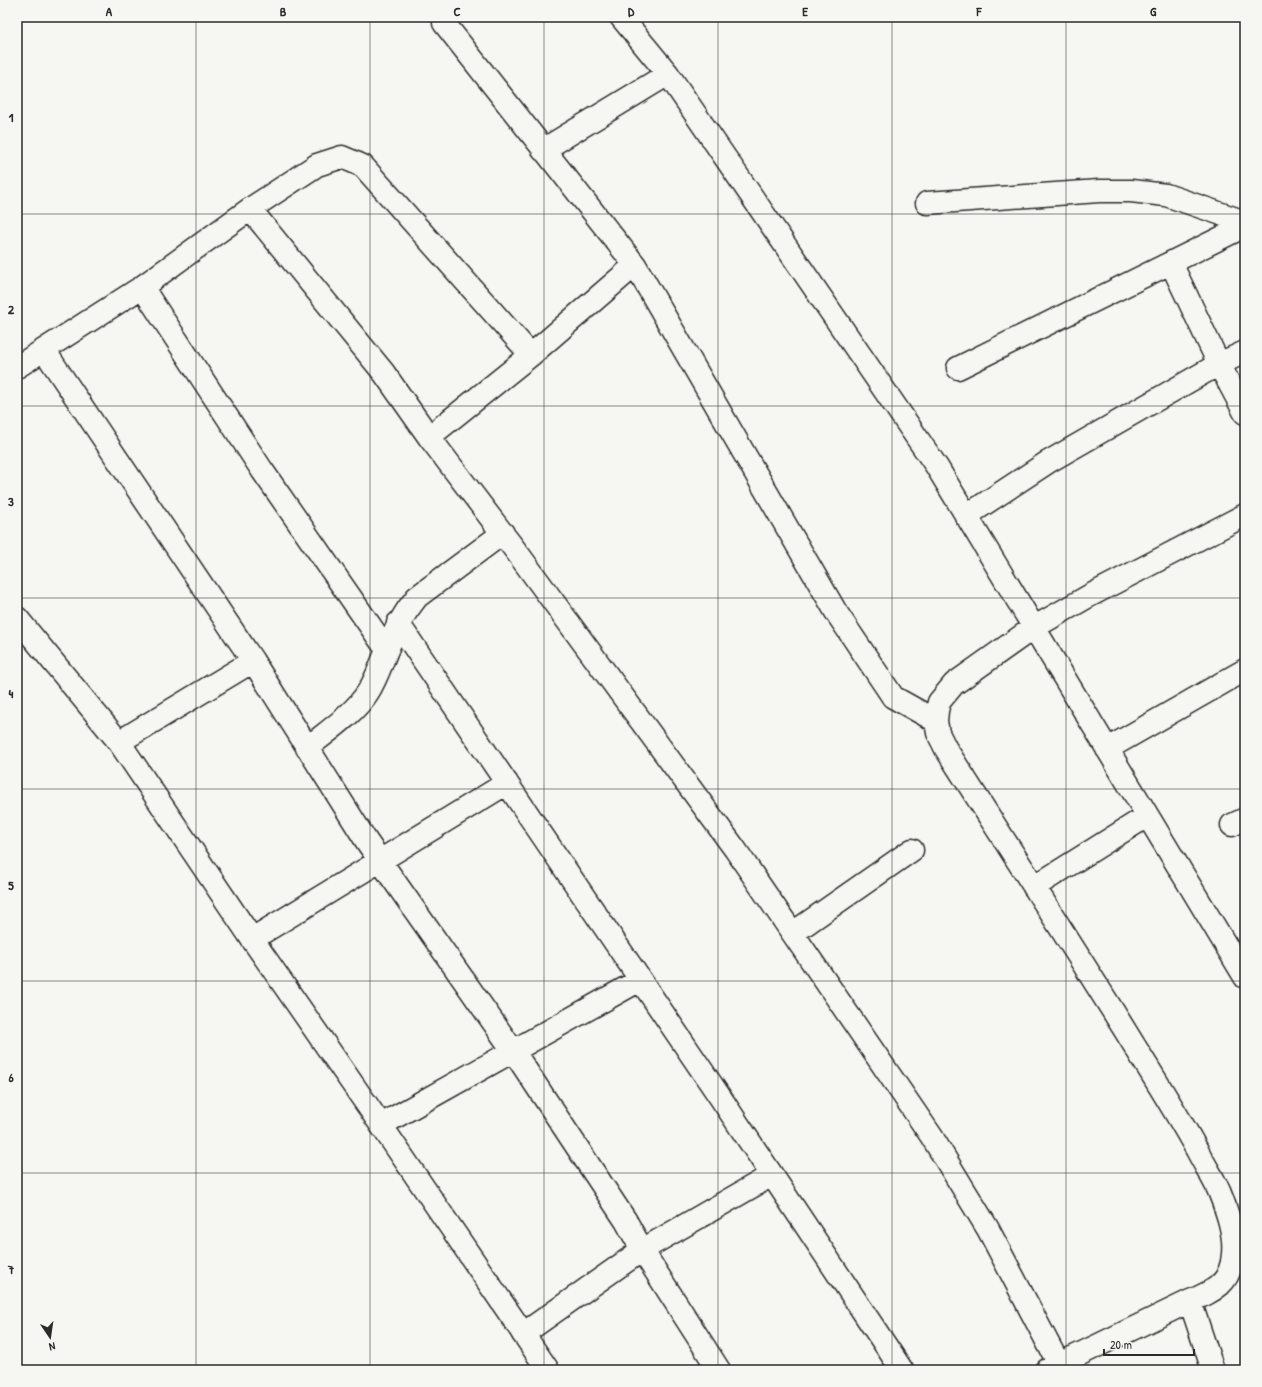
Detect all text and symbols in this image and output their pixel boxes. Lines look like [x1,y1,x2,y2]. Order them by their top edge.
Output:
text: A [106,2,113,20]
text: B [280,2,287,20]
text: C [453,2,461,20]
text: D [628,2,635,20]
text: E [802,2,808,20]
text: F [976,2,983,20]
text: G [1150,2,1157,20]
text: 1 [9,108,14,126]
text: 2 [8,300,15,318]
text: 3 [8,492,14,510]
text: 4 [9,684,14,702]
text: 5 [8,876,14,894]
text: 6 [8,1068,14,1086]
text: 7 [7,1260,15,1278]
north arrow [30,1317,70,1357]
scale bar [1104,1331,1194,1357]
text: 20 m [1110,1336,1132,1353]
text: N [48,1339,57,1354]

